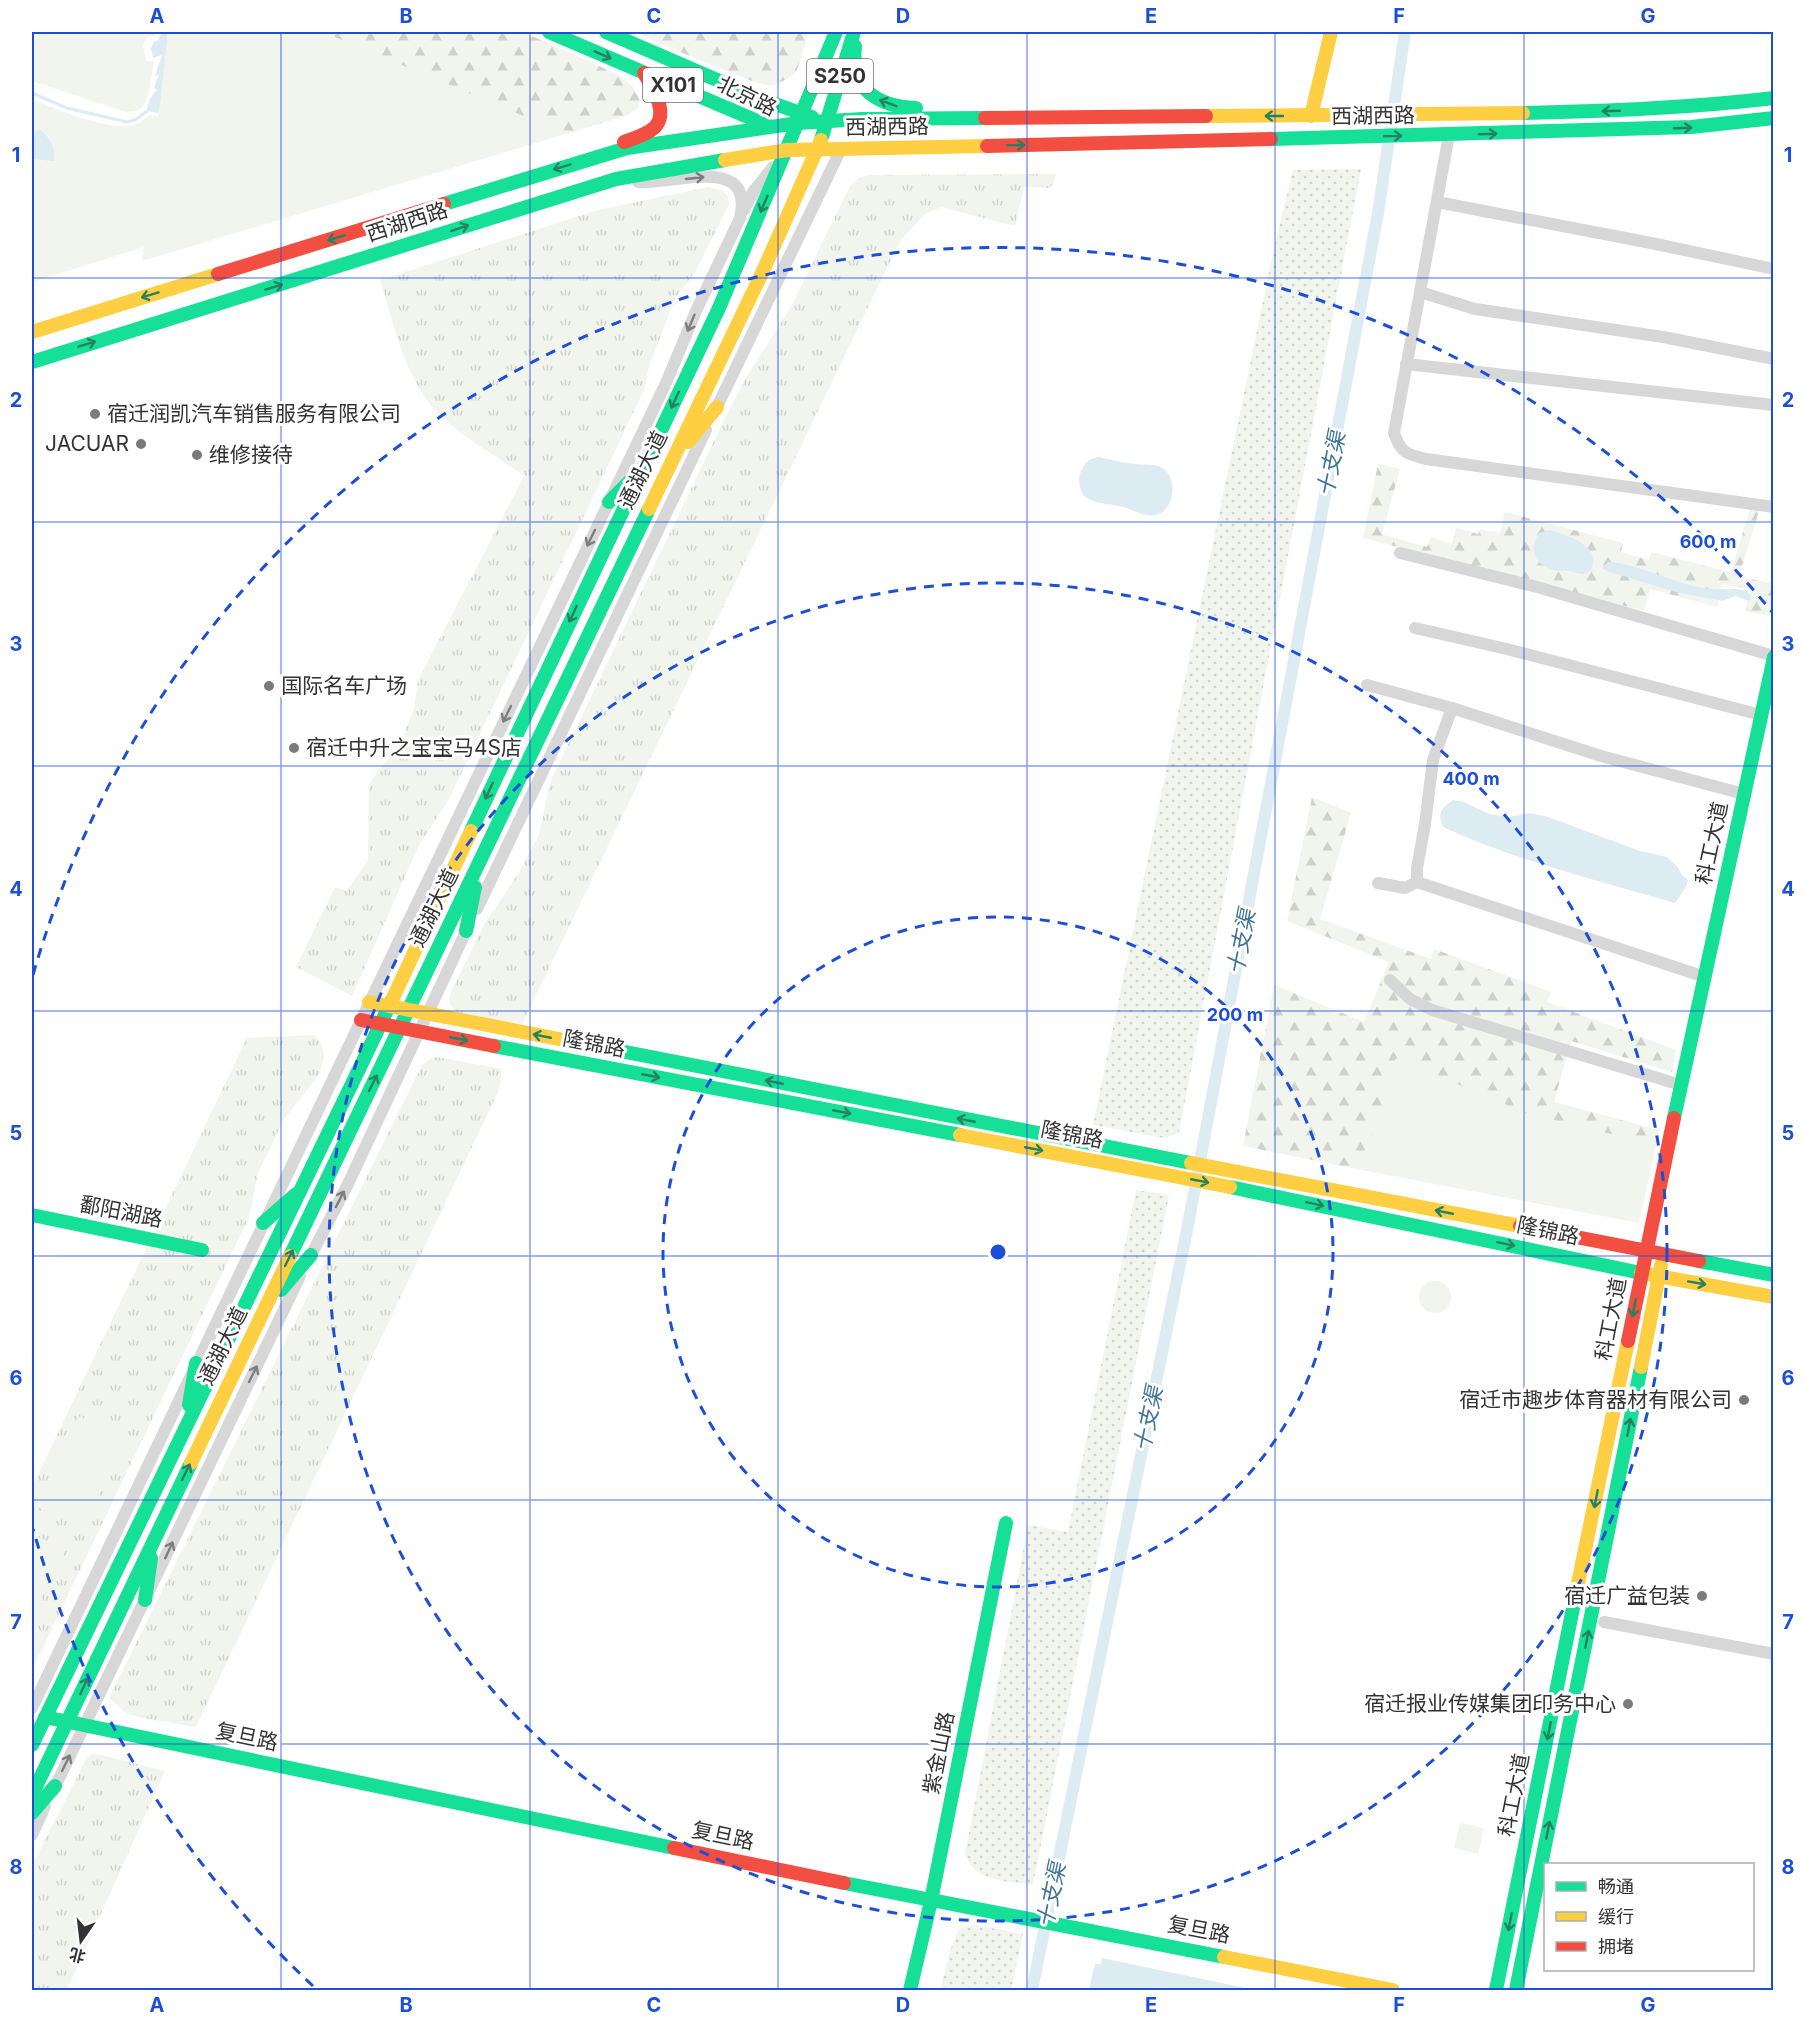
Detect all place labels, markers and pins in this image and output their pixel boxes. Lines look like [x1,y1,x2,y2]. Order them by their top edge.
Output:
place label: 宿迁润凯汽车销售服务有限公司 [107,401,401,426]
marker: 宿迁润凯汽车销售服务有限公司 [88,407,102,421]
place label: JACUAR [45,431,129,456]
marker: JACUAR [134,437,148,451]
place label: 维修接待 [209,442,293,467]
marker: 维修接待 [190,448,204,462]
place label: 国际名车广场 [281,673,407,698]
marker: 国际名车广场 [262,679,276,693]
place label: 宿迁中升之宝宝马4S店 [306,735,522,760]
marker: 宿迁中升之宝宝马4S店 [287,741,301,755]
centre of rings [988,1242,1008,1262]
place label: 宿迁市趣步体育器材有限公司 [1459,1387,1732,1412]
marker: 宿迁市趣步体育器材有限公司 [1737,1393,1751,1407]
place label: 宿迁广益包装 [1564,1583,1690,1608]
marker: 宿迁广益包装 [1695,1589,1709,1603]
place label: 宿迁报业传媒集团印务中心 [1364,1691,1616,1716]
marker: 宿迁报业传媒集团印务中心 [1621,1697,1635,1711]

